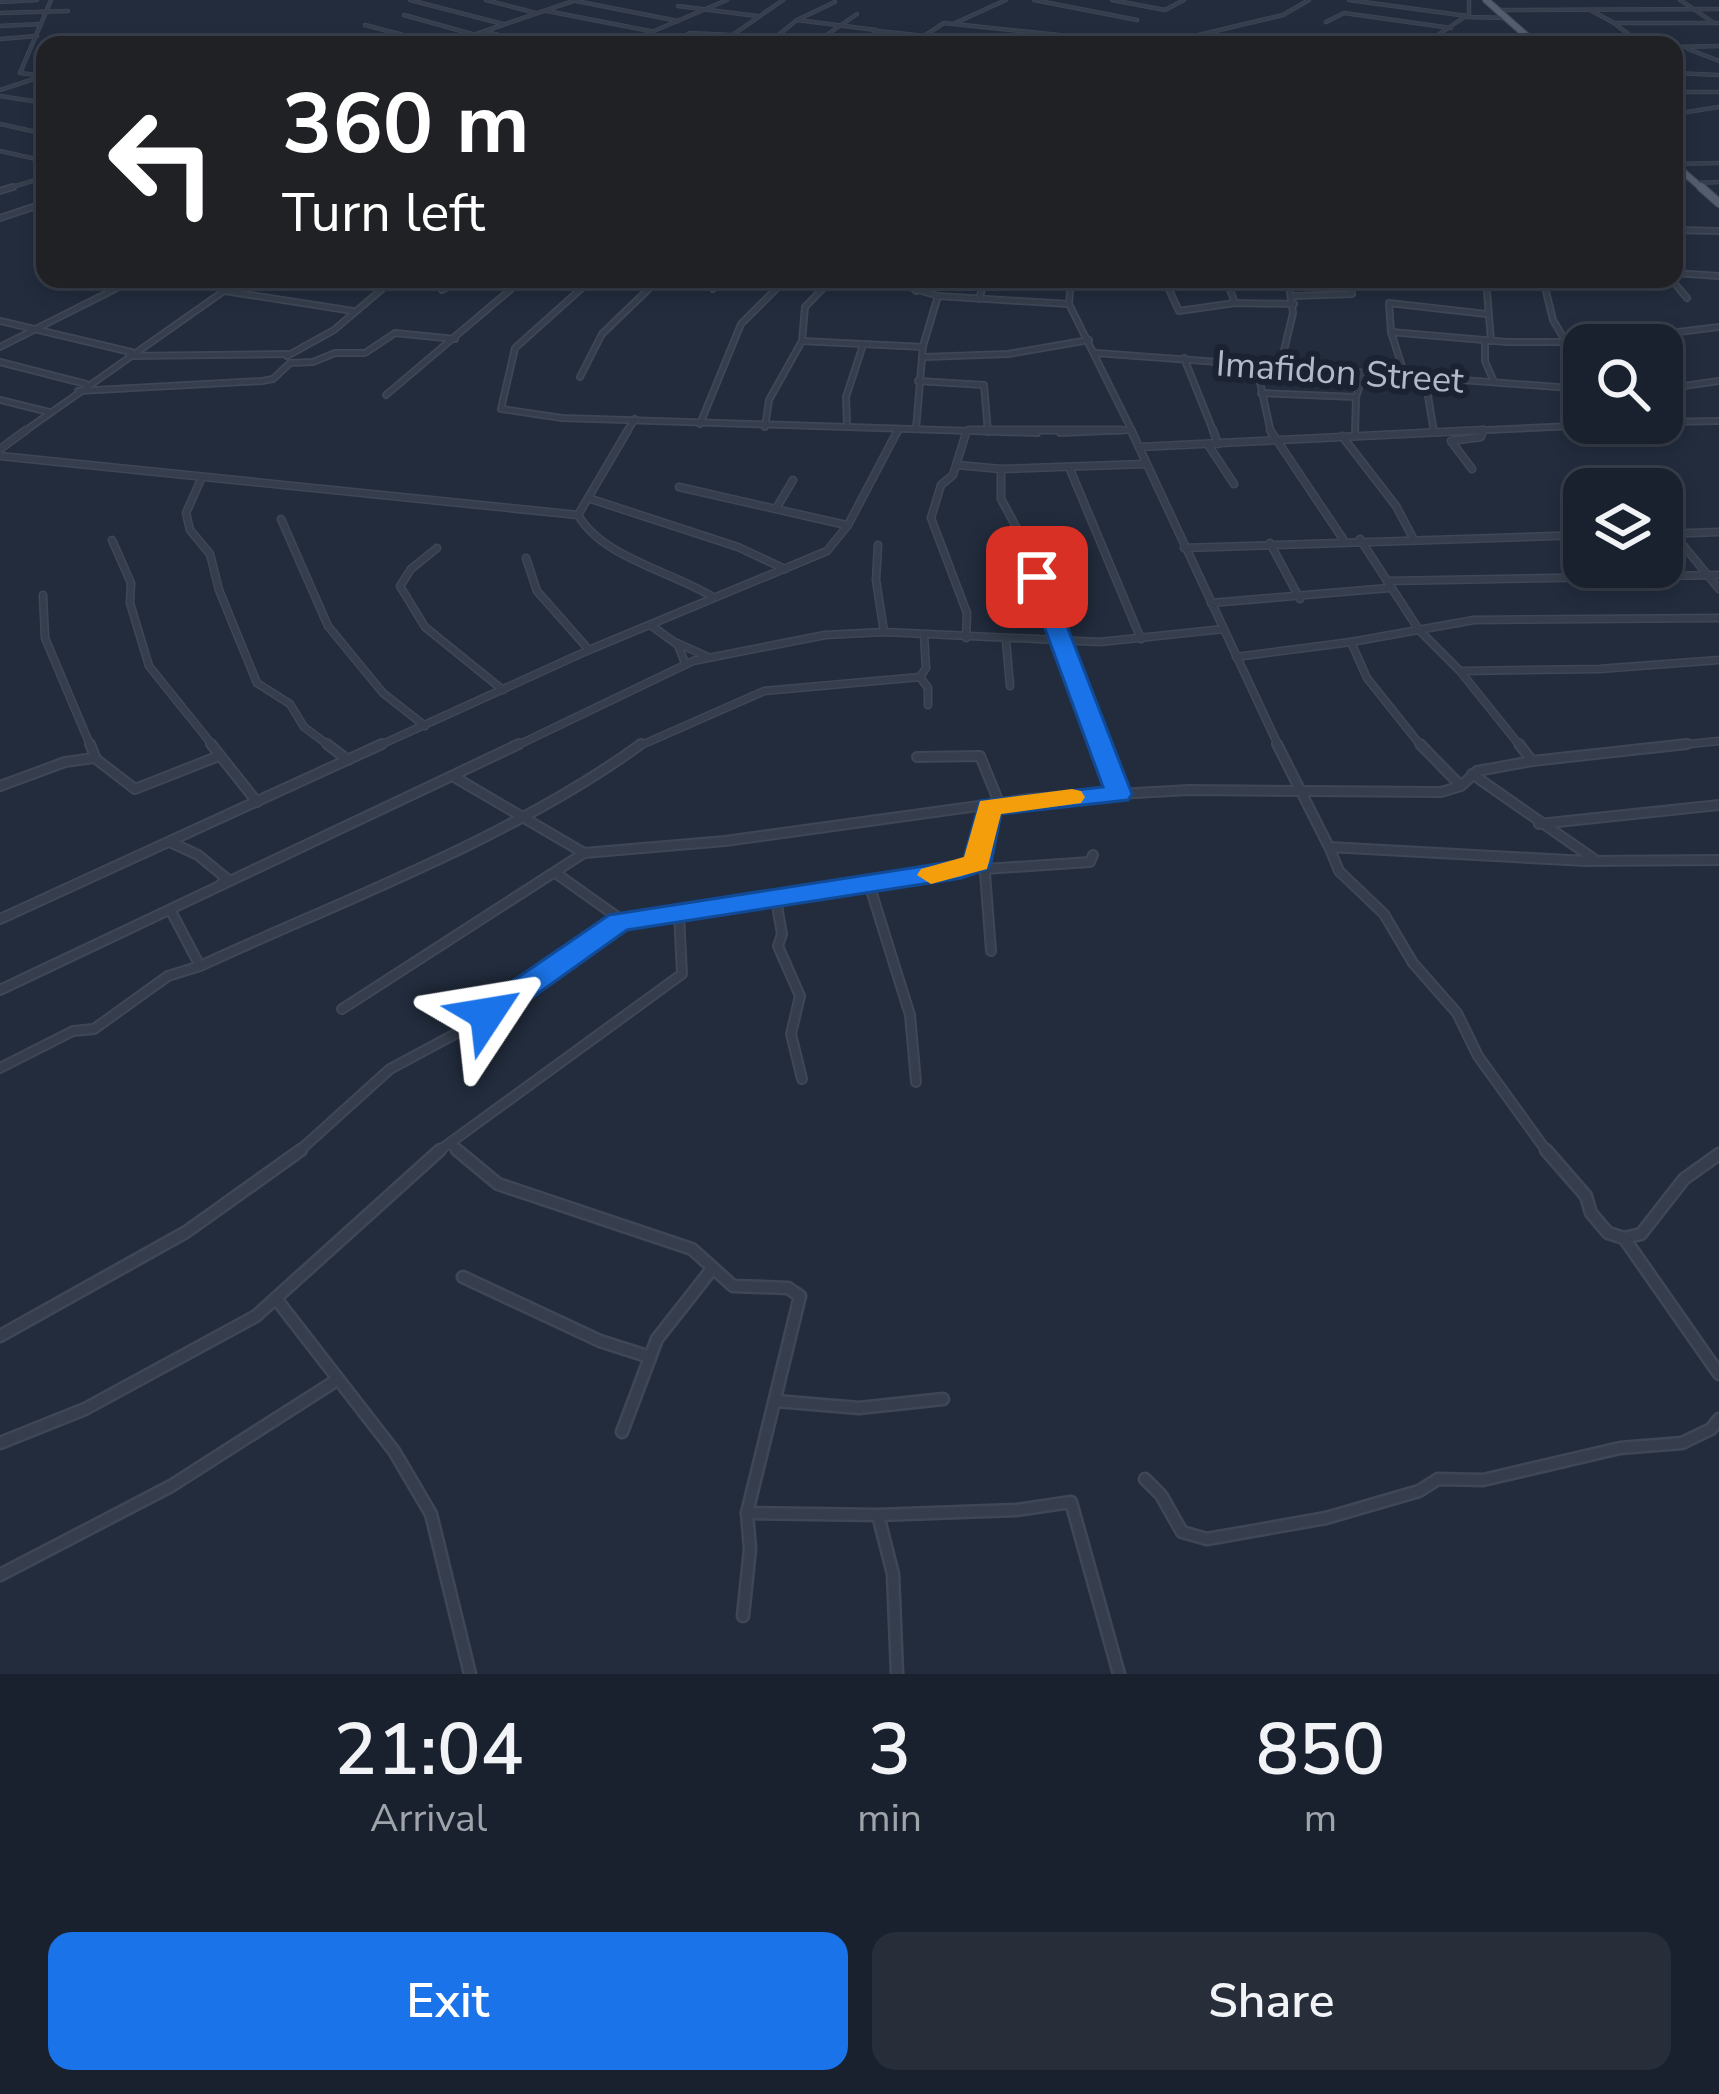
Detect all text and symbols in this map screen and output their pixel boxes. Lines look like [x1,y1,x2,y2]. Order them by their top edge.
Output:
text: 360 m [282,67,530,182]
icon: left [84,84,240,240]
text: Turn left [282,176,485,250]
map controls [1563,324,1683,588]
button: search [1563,324,1683,444]
street label: Imafidon Street [1214,339,1466,406]
button: layers [1563,468,1683,588]
pin [986,526,1088,628]
icon: arrive [1004,544,1070,610]
position arrow [424,951,550,1077]
text: 21:04 [334,1701,524,1799]
text: 3 [868,1701,911,1799]
text: 850 [1256,1701,1385,1799]
text: Arrival [370,1792,487,1845]
text: min [857,1792,922,1845]
text: m [1304,1792,1337,1845]
button: Exit [48,1932,848,2070]
button: Share [872,1932,1671,2070]

